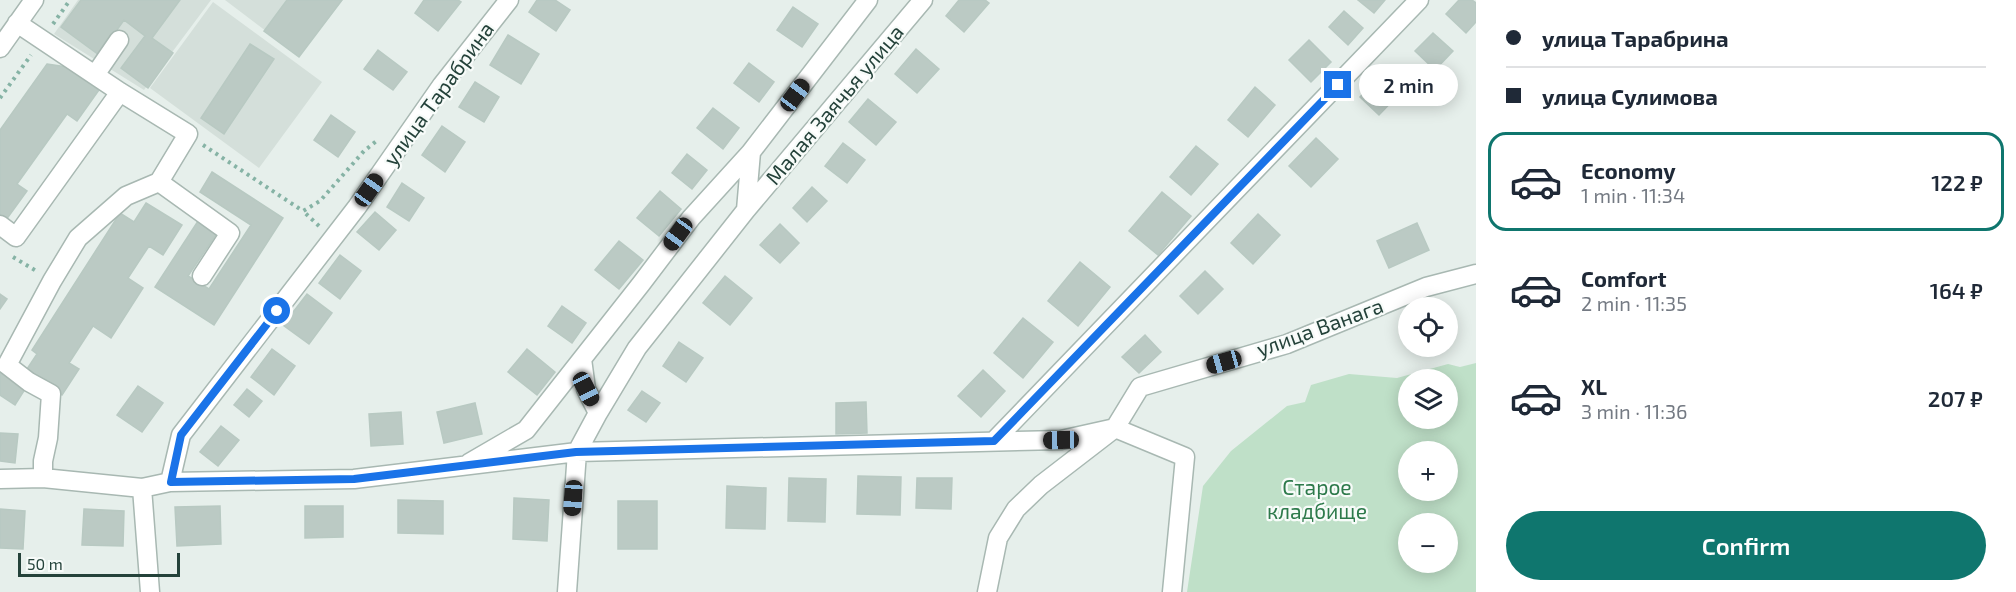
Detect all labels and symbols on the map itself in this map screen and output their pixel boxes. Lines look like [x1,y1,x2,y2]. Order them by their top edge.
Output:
street label: улица Тарабрина [377,16,499,170]
street label: Малая Заячья улица [760,19,909,190]
callout: 2 min [1359,64,1458,106]
route end [1324,71,1351,98]
car [777,75,813,115]
car [351,170,387,210]
car [660,214,696,254]
street label: улица Ванага [1253,292,1387,362]
route start [263,297,290,324]
car [1204,348,1244,376]
car [570,369,602,409]
car [1043,431,1079,449]
park label: Старое кладбище [1267,474,1367,523]
car [563,479,583,517]
scale bar [18,550,180,578]

